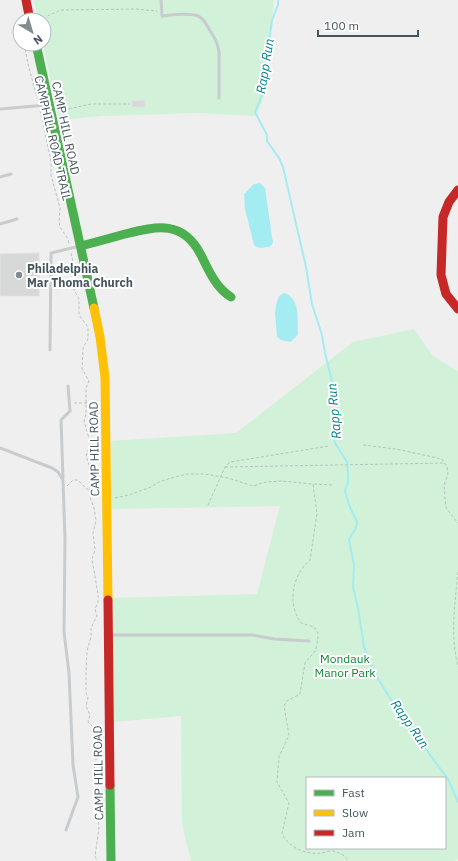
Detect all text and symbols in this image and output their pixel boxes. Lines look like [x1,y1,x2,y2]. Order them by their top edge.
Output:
north arrow [12,12,52,52]
scale bar [318,12,418,38]
text: 100 m [324,18,359,33]
text: N [31,32,46,48]
water label: Rapp Run [252,37,278,95]
street label: CAMPHILL ROAD TRAIL [31,74,75,202]
street label: CAMP HILL ROAD [49,80,83,176]
place label: Philadelphia Mar Thoma Church [27,261,133,290]
marker: Philadelphia Mar Thoma Church [14,270,24,280]
water label: Rapp Run [323,382,345,440]
street label: CAMP HILL ROAD [86,401,102,497]
park label: Mondauk Manor Park [314,651,376,680]
water label: Rapp Run [387,696,433,752]
street label: CAMP HILL ROAD [90,725,106,821]
legend [306,777,446,849]
text: Fast [342,785,365,800]
text: Slow [342,805,368,820]
text: Jam [342,825,365,840]

